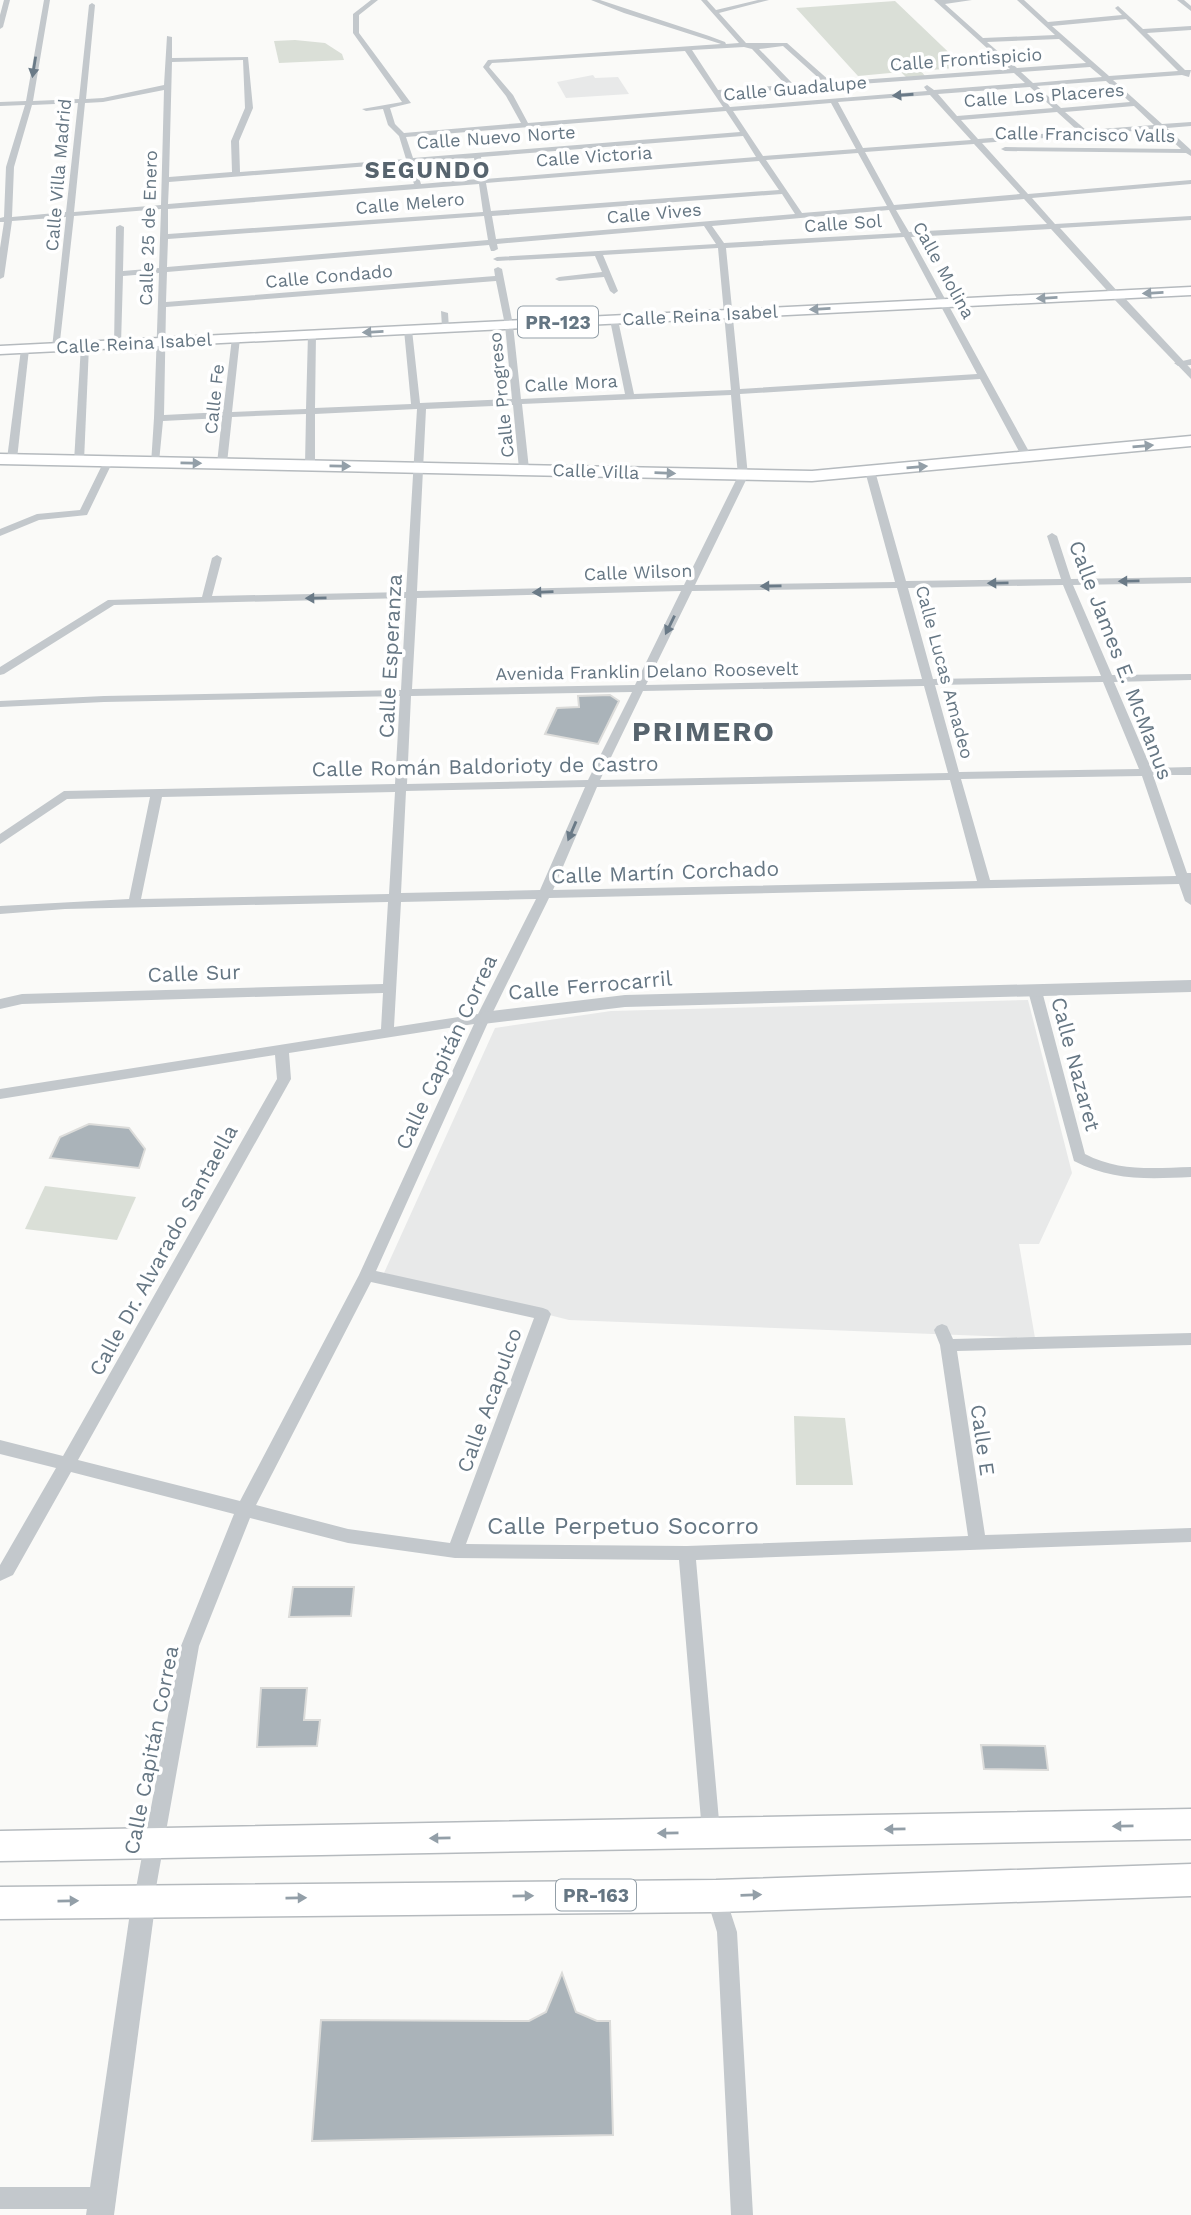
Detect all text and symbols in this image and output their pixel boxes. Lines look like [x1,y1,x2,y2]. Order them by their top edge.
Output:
street label: Calle Frontispicio [889,43,1043,75]
one-way arrow [29,56,40,78]
street label: Calle Guadalupe [722,71,868,105]
street label: Calle Los Placeres [963,79,1125,111]
one-way arrow [892,90,914,101]
street label: Calle Villa Madrid [41,98,75,252]
street label: Calle Nuevo Norte [416,121,576,153]
street label: Calle Francisco Valls [994,122,1176,146]
street label: Calle Victoria [535,141,653,171]
street label: Calle 25 de Enero [135,150,161,306]
district label: SEGUNDO [365,157,491,184]
street label: Calle Melero [355,188,465,218]
street label: Calle Vives [606,198,702,228]
street label: Calle Sol [803,210,883,236]
street label: Calle Molina [909,218,979,322]
street label: Calle Condado [264,260,394,292]
one-way arrow [1142,288,1164,299]
one-way arrow [1036,293,1058,304]
street label: Calle Reina Isabel [622,300,779,330]
one-way arrow [809,304,831,315]
road number: PR-123 [518,306,598,338]
one-way arrow [362,326,384,337]
street label: Calle Reina Isabel [56,328,213,358]
street label: Calle Progreso [484,331,518,459]
street label: Calle Fe [200,363,228,435]
street label: Calle Mora [524,370,618,396]
one-way arrow [1132,440,1154,451]
one-way arrow [180,457,202,469]
street label: Calle Villa [552,459,640,483]
one-way arrow [329,460,351,472]
one-way arrow [906,461,928,472]
one-way arrow [654,468,676,479]
street label: Calle James E. McManus [1064,537,1178,783]
street label: Calle Wilson [583,560,693,584]
street label: Calle Esperanza [373,573,407,739]
one-way arrow [1118,575,1140,587]
one-way arrow [987,577,1009,589]
one-way arrow [760,581,782,592]
street label: Calle Lucas Amadeo [912,583,978,761]
one-way arrow [532,586,554,598]
one-way arrow [305,592,327,604]
one-way arrow [665,615,676,635]
street label: Avenida Franklin Delano Roosevelt [495,658,799,684]
district label: PRIMERO [632,715,776,748]
street label: Calle Román Baldorioty de Castro [311,750,659,782]
one-way arrow [566,820,577,841]
street label: Calle Martín Corchado [551,856,779,888]
street label: Calle Capitán Correa [390,950,502,1153]
street label: Calle Sur [147,959,241,987]
street label: Calle Ferrocarril [507,965,674,1005]
street label: Calle Nazaret [1046,994,1106,1134]
street label: Calle Dr. Alvarado Santaella [83,1120,243,1380]
street label: Calle Acapulco [451,1324,527,1476]
street label: Calle E [966,1403,1000,1477]
street label: Calle Perpetuo Socorro [487,1512,759,1540]
street label: Calle Capitán Correa [118,1643,184,1856]
one-way arrow [1112,1820,1134,1831]
one-way arrow [884,1823,906,1835]
one-way arrow [657,1827,679,1839]
one-way arrow [429,1832,451,1844]
road number: PR-163 [556,1880,636,1910]
one-way arrow [740,1889,762,1900]
one-way arrow [512,1890,534,1902]
one-way arrow [285,1892,307,1904]
one-way arrow [57,1895,79,1907]

